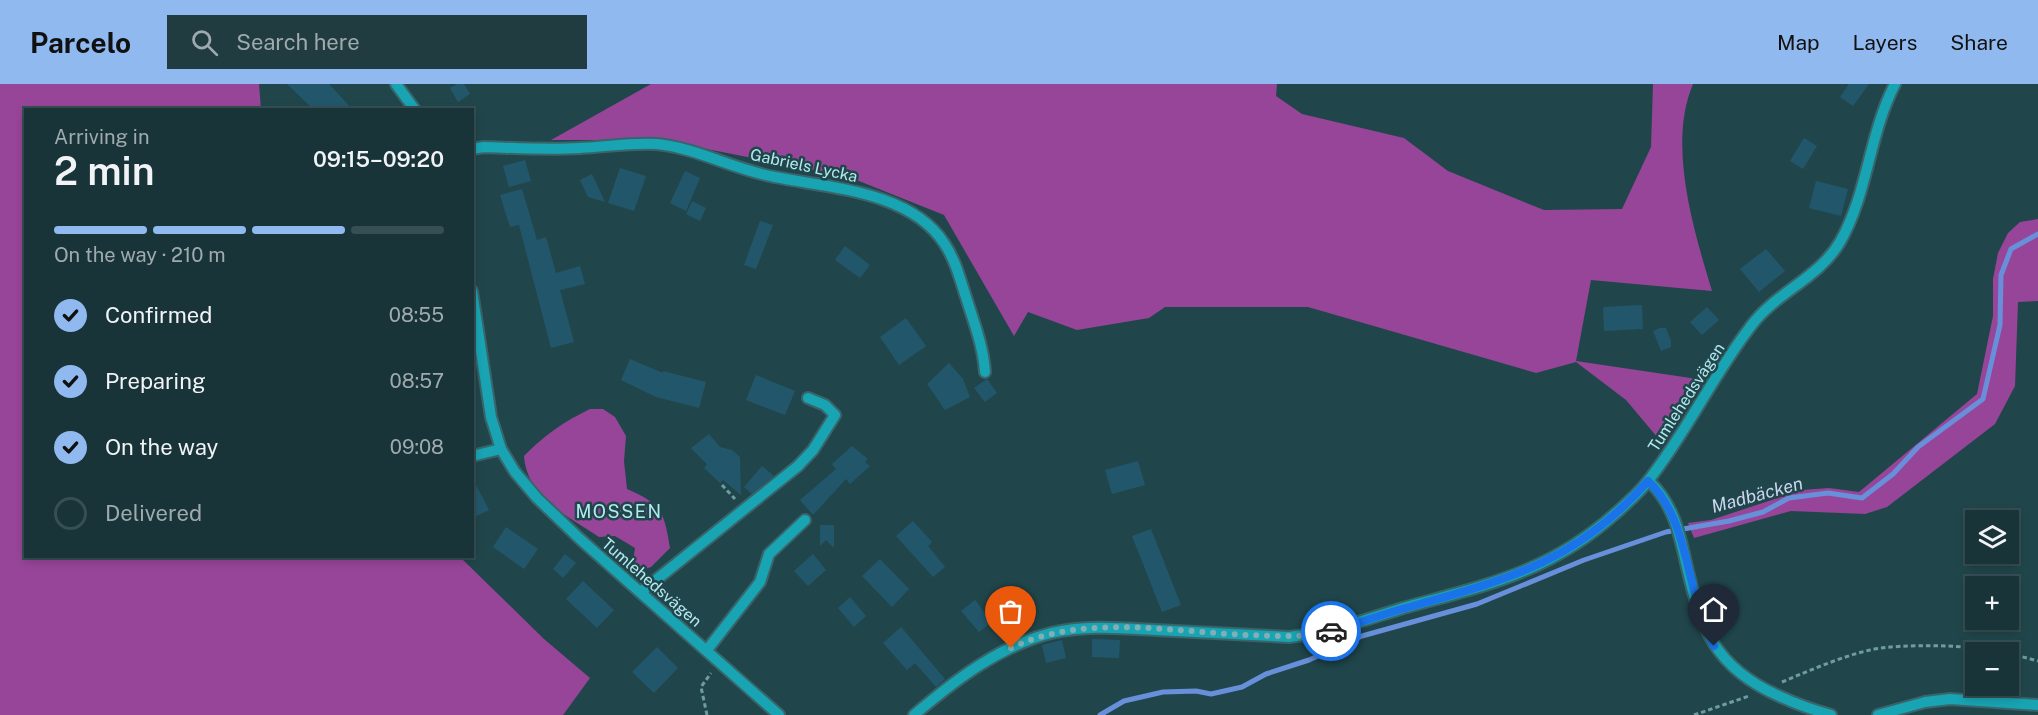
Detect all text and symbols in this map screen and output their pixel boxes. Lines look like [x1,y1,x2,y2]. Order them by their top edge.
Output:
search box [167,15,587,69]
text: Parcelo [30,26,131,59]
icon: search [188,26,221,59]
text: Search here [236,29,360,55]
text: Map [1777,30,1820,55]
text: Layers [1853,30,1917,55]
text: Share [1950,30,2008,55]
text: Arriving in [54,125,149,149]
street label: Gabriels Lycka [749,145,859,186]
text: 09:15–09:20 [313,146,444,172]
text: 2 min [54,148,155,194]
text: On the way · 210 m [54,243,226,267]
icon: check [54,299,87,332]
text: Confirmed [105,302,212,328]
text: 08:55 [389,303,444,327]
street label: Tumlehedsvägen [1644,339,1729,455]
icon: check [54,365,87,398]
text: Preparing [105,368,206,394]
text: 08:57 [390,369,444,393]
icon: check [54,431,87,464]
text: On the way [105,434,218,460]
text: 09:08 [390,435,444,459]
water label: Madbäcken [1709,472,1805,517]
text: Delivered [105,500,202,526]
district label: MOSSEN [575,501,663,522]
map controls [1965,510,2019,696]
button: layers [1965,510,2019,564]
street label: Tumlehedsvägen [598,534,705,631]
button: + [1965,576,2019,630]
pin [1688,584,1739,646]
pin [985,586,1036,648]
icon: home [1697,593,1730,626]
icon: bag [994,595,1027,628]
courier [1301,601,1361,661]
icon: car [1315,615,1348,648]
button: − [1965,642,2019,696]

